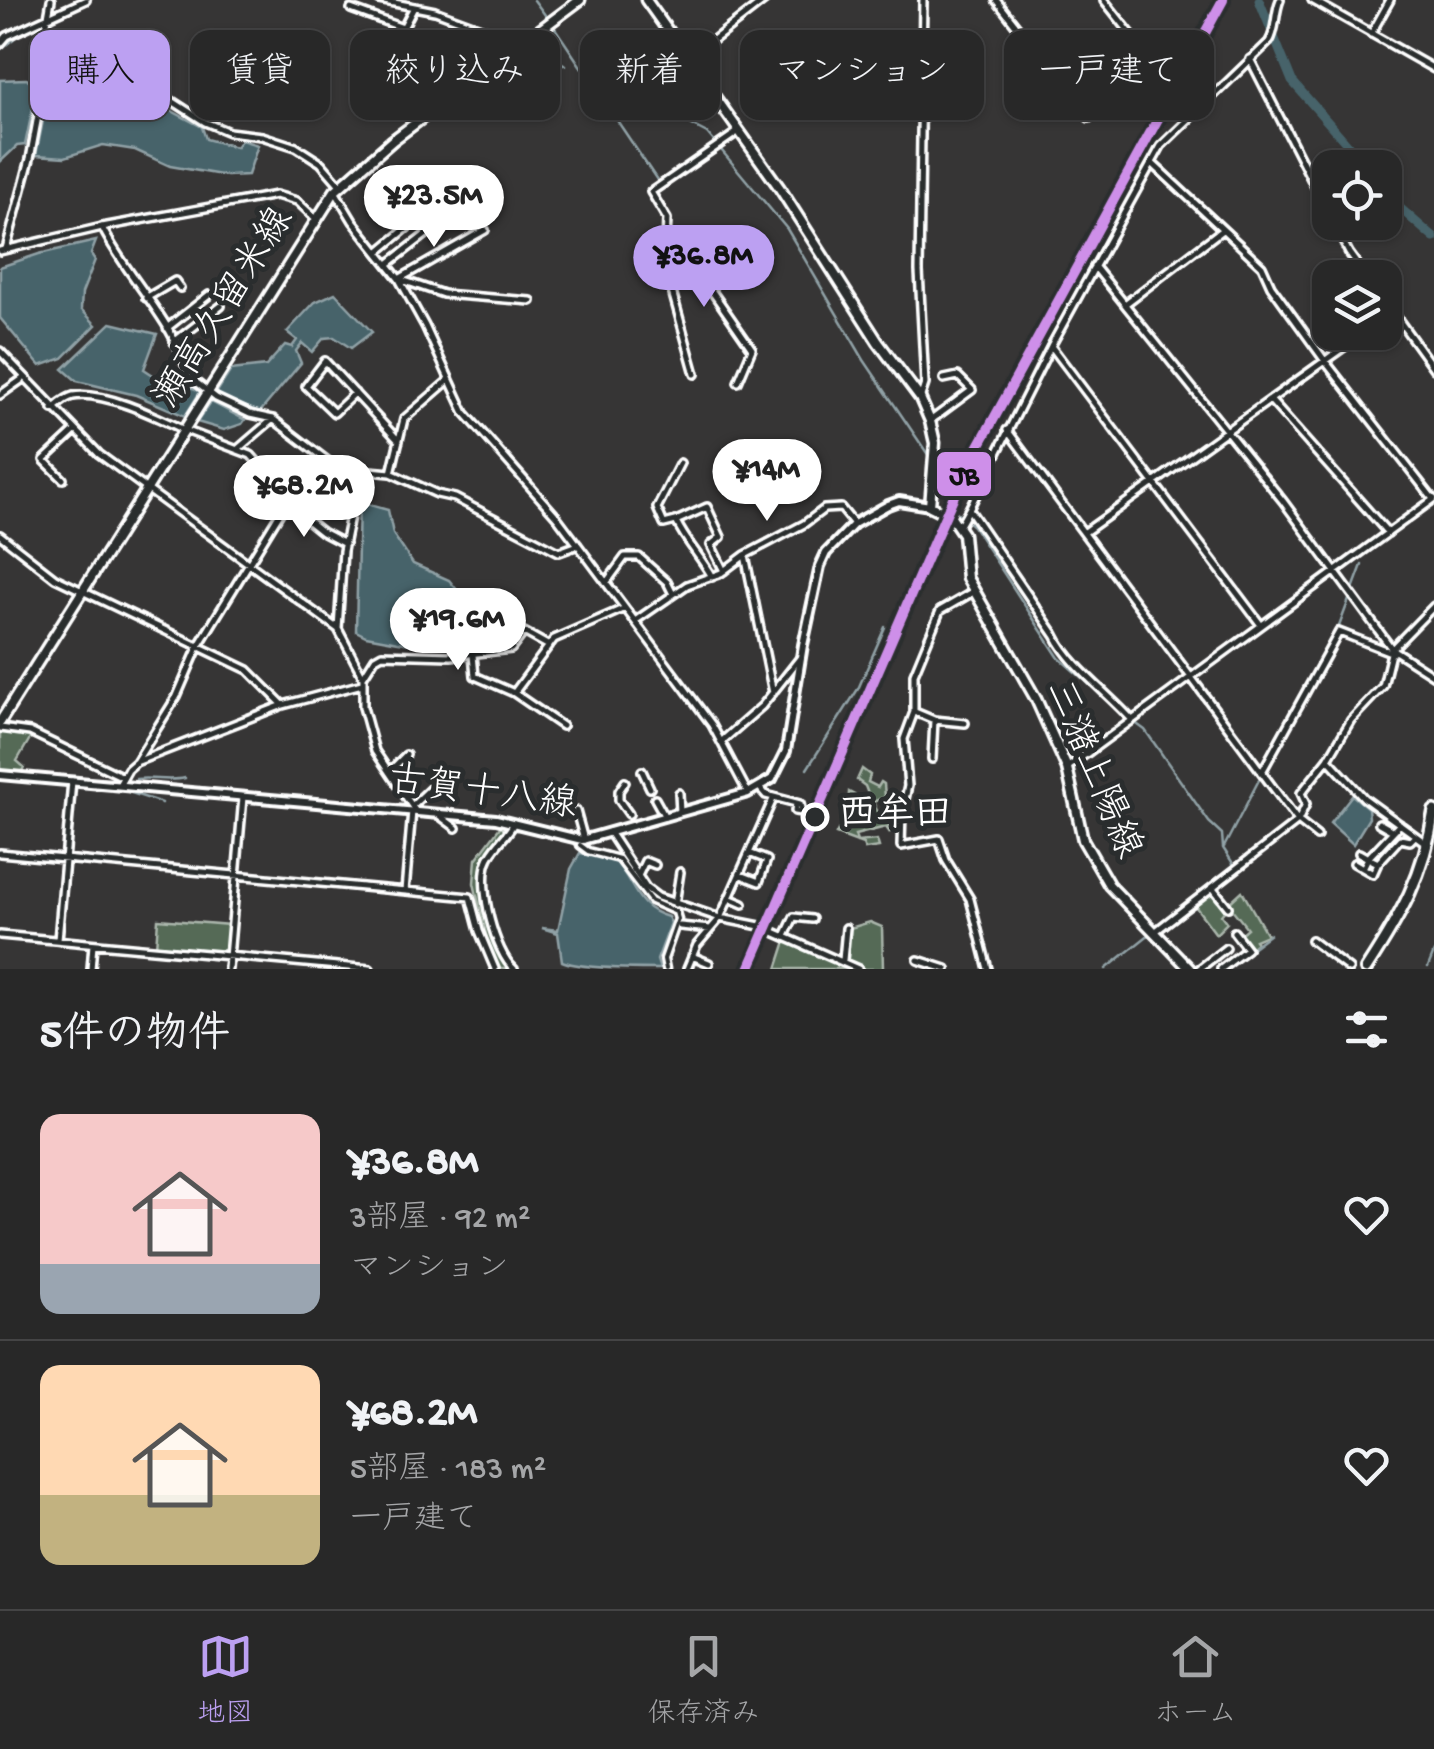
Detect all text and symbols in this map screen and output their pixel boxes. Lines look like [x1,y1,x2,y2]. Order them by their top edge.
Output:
chip: 購入 [30,30,170,120]
chip: 賃貸 [190,30,330,120]
chip: 絞り込み [350,30,560,120]
chip: 新着 [580,30,720,120]
chip: マンション [740,30,984,120]
chip: 一戸建て [1004,30,1214,120]
map controls [1312,150,1402,350]
button: locate [1312,150,1402,240]
pin: ¥23.5M [353,165,515,250]
text: ¥23.5M [386,178,482,216]
street label: 瀬高久留米線 [145,200,305,417]
pin: ¥36.8M [623,225,785,310]
text: ¥36.8M [655,238,753,276]
button: layers [1312,260,1402,350]
pin: ¥14M [708,439,826,524]
line badge: JB [935,450,993,498]
text: ¥14M [734,452,800,490]
pin: ¥68.2M [223,455,385,540]
text: JB [948,461,980,494]
text: ¥68.2M [256,468,352,506]
pin: ¥19.6M [377,588,539,673]
text: ¥19.6M [412,601,504,639]
street label: 三潴上陽線 [1034,673,1150,866]
street label: 古賀十八線 [385,758,579,830]
place label: 西牟田 [838,792,952,839]
marker: 西牟田 [802,804,828,830]
icon: filters [1339,1002,1394,1057]
text: 5件の物件 [40,1013,230,1062]
text: ¥36.8M [350,1140,478,1189]
icon: home [120,1154,240,1274]
icon: heart [1339,1187,1394,1242]
text: 3部屋 · 92 m² [350,1201,531,1239]
text: マンション [350,1251,509,1289]
text: ¥68.2M [350,1391,477,1440]
icon: home [120,1405,240,1525]
icon: heart [1339,1438,1394,1493]
text: 5部屋 · 183 m² [350,1452,546,1490]
text: 一戸建て [350,1502,478,1540]
tab: 地図 [197,1629,253,1732]
tab: 保存済み [648,1629,760,1732]
tab: ホーム [1154,1629,1237,1732]

